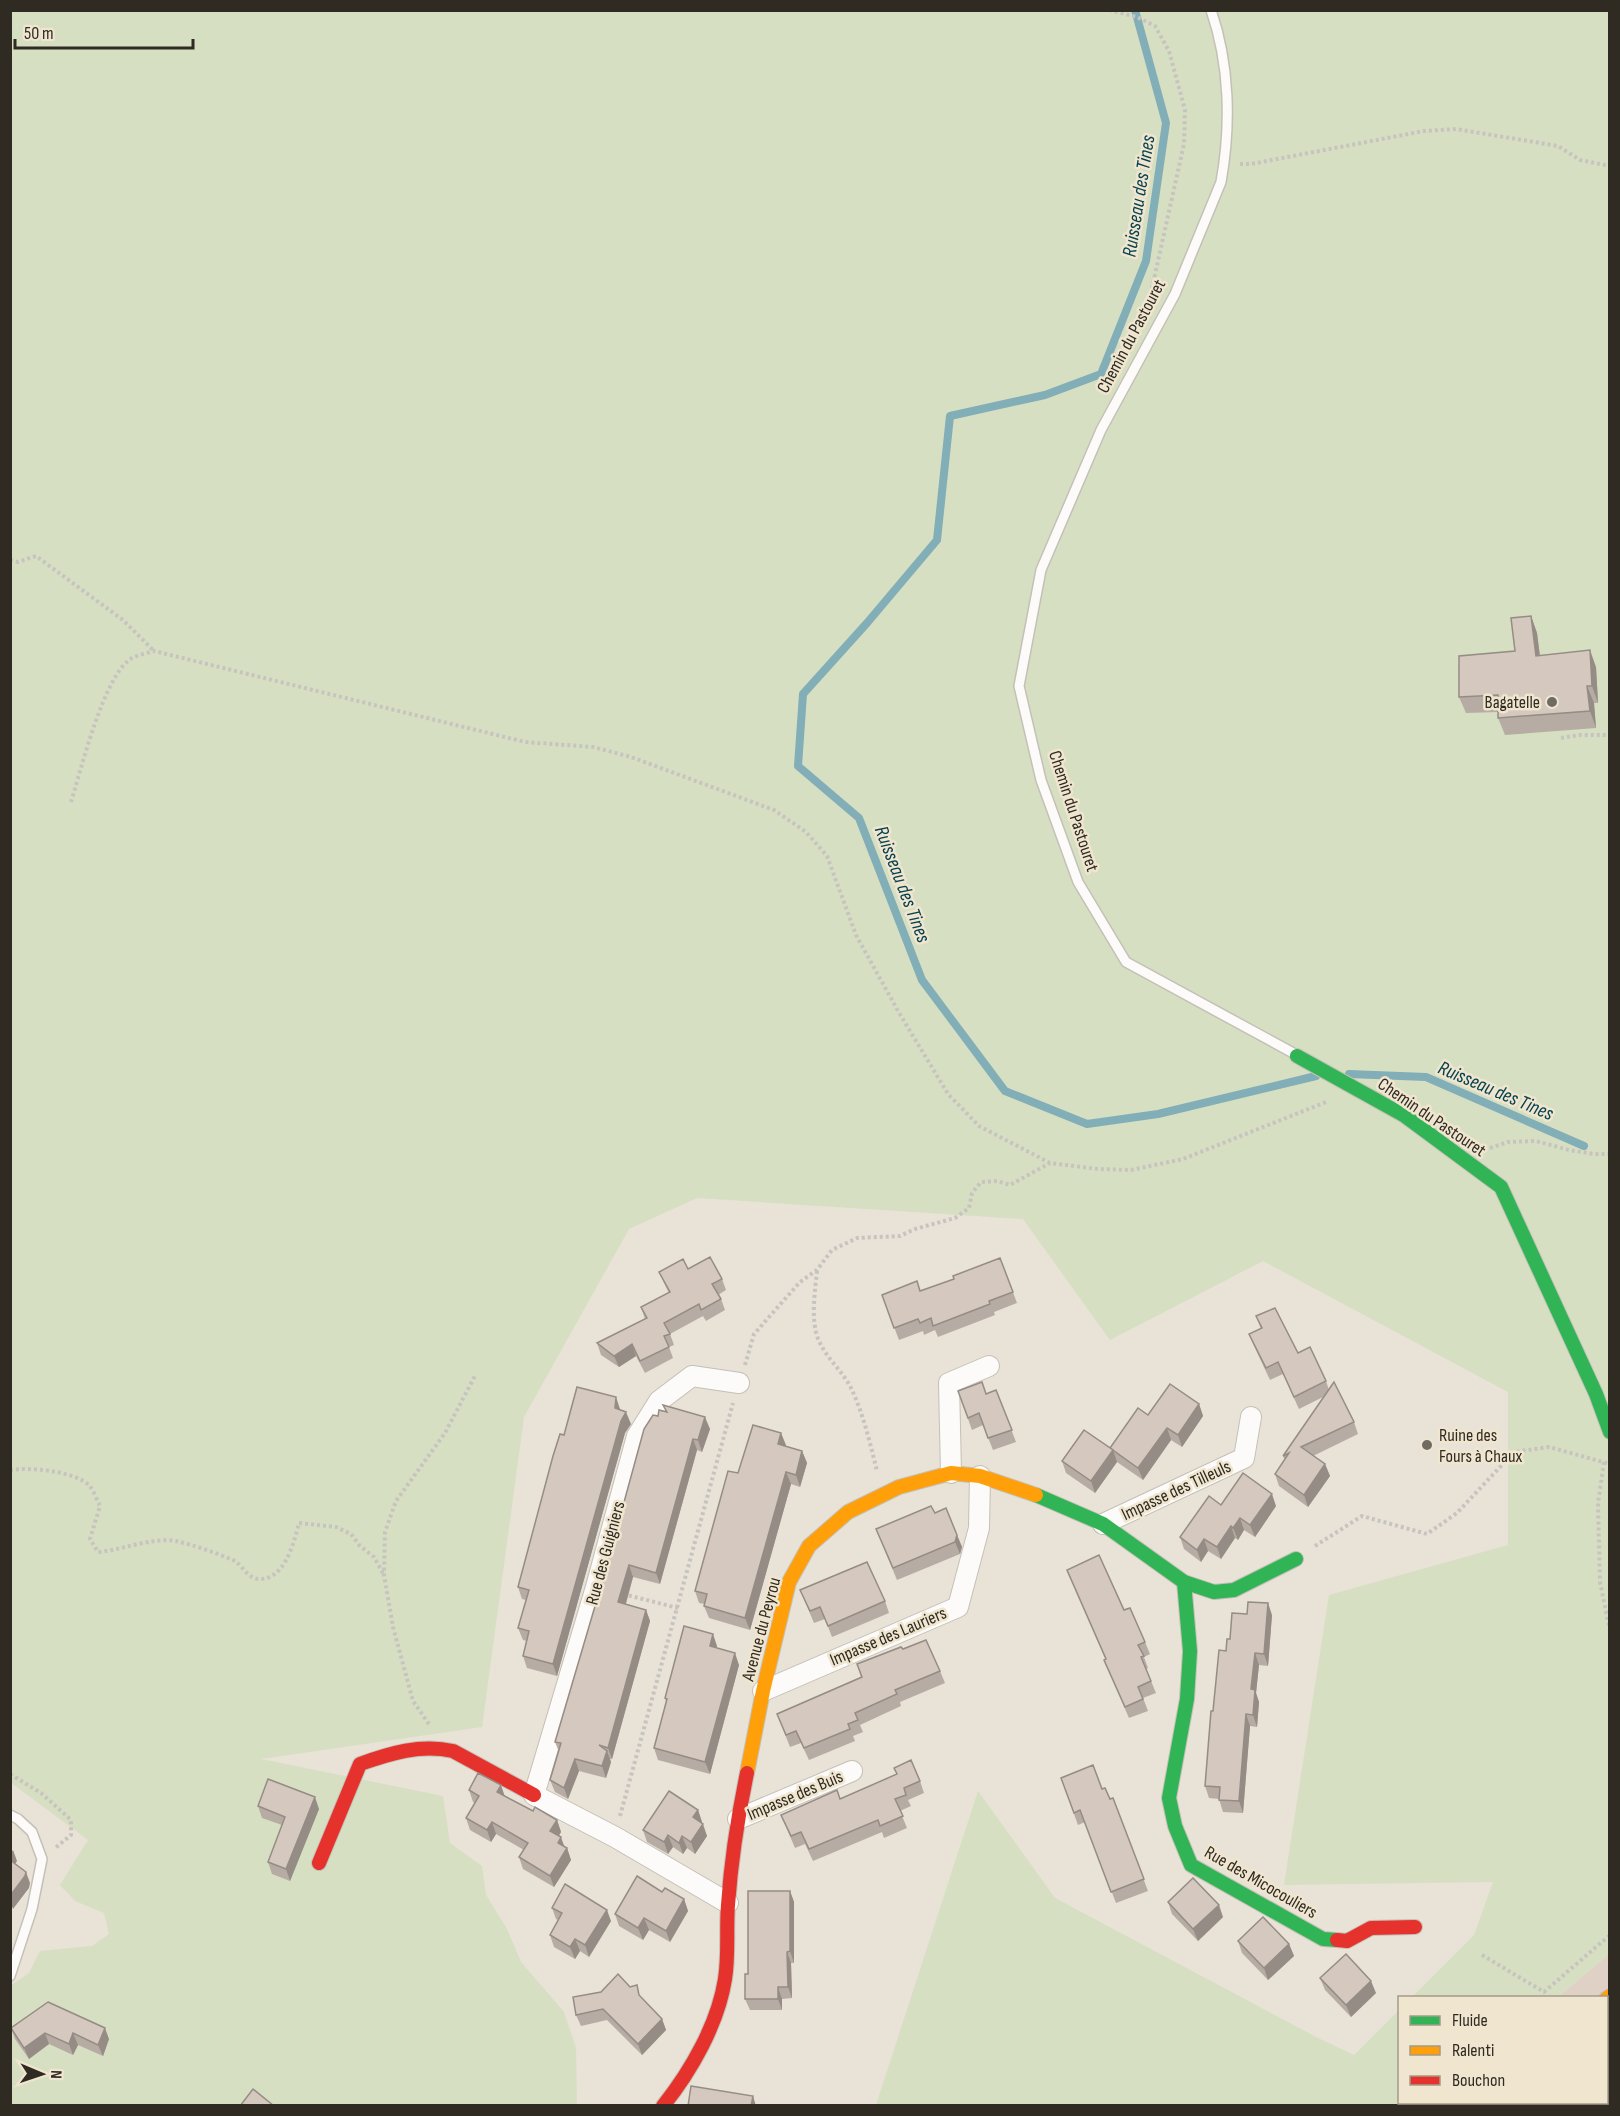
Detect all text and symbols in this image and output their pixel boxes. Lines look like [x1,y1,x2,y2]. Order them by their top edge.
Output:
scale bar [15,12,194,50]
text: 50 m [24,23,54,44]
water label: Ruisseau des Tines [1118,134,1160,259]
street label: Chemin du Pastouret [1093,275,1170,397]
place label: Bagatelle [1485,692,1540,713]
marker: Bagatelle [1545,695,1559,709]
street label: Chemin du Pastouret [1044,748,1103,875]
water label: Ruisseau des Tines [869,823,935,946]
water label: Ruisseau des Tines [1434,1056,1557,1126]
street label: Chemin du Pastouret [1374,1074,1490,1162]
place label: Ruine des Fours à Chaux [1439,1425,1522,1467]
marker: Ruine des Fours à Chaux [1420,1438,1434,1452]
street label: Impasse des Tilleuls [1118,1456,1234,1525]
street label: Rue des Guigniers [582,1499,629,1607]
street label: Avenue du Peyrou [737,1575,785,1684]
street label: Impasse des Lauriers [827,1602,950,1670]
street label: Impasse des Buis [744,1766,846,1825]
street label: Rue des Micocouliers [1201,1842,1321,1923]
legend [1398,1996,1608,2104]
text: Fluide [1452,2010,1488,2031]
text: Ralenti [1452,2040,1494,2061]
north arrow [12,2044,72,2104]
text: N [46,2070,65,2079]
text: Bouchon [1452,2070,1505,2091]

